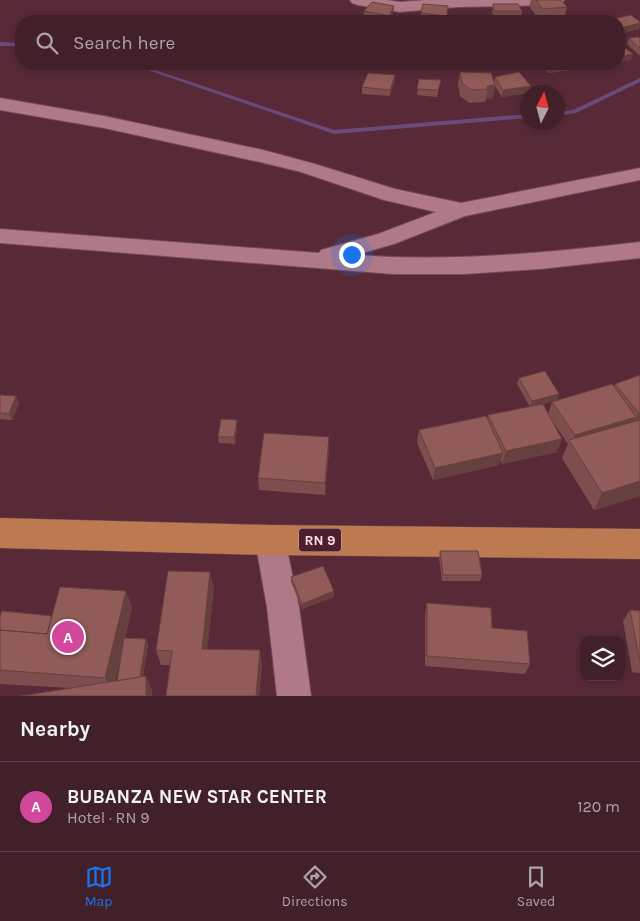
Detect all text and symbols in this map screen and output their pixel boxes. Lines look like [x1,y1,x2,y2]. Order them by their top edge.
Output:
search box [15,15,625,70]
icon: search [33,29,61,57]
text: Search here [73,32,175,54]
north arrow [520,85,565,130]
your location [339,242,365,268]
road number: RN 9 [299,528,341,552]
pin: A [52,618,84,656]
map controls [580,636,625,681]
button: layers [580,636,625,681]
text: Nearby [20,717,90,741]
text: BUBANZA NEW STAR CENTER [67,786,327,808]
text: A [31,797,41,816]
text: 120 m [577,797,620,816]
text: Hotel · RN 9 [67,808,149,827]
tab: Map [85,863,113,910]
tab: Directions [282,863,348,910]
tab: Saved [517,863,555,910]

